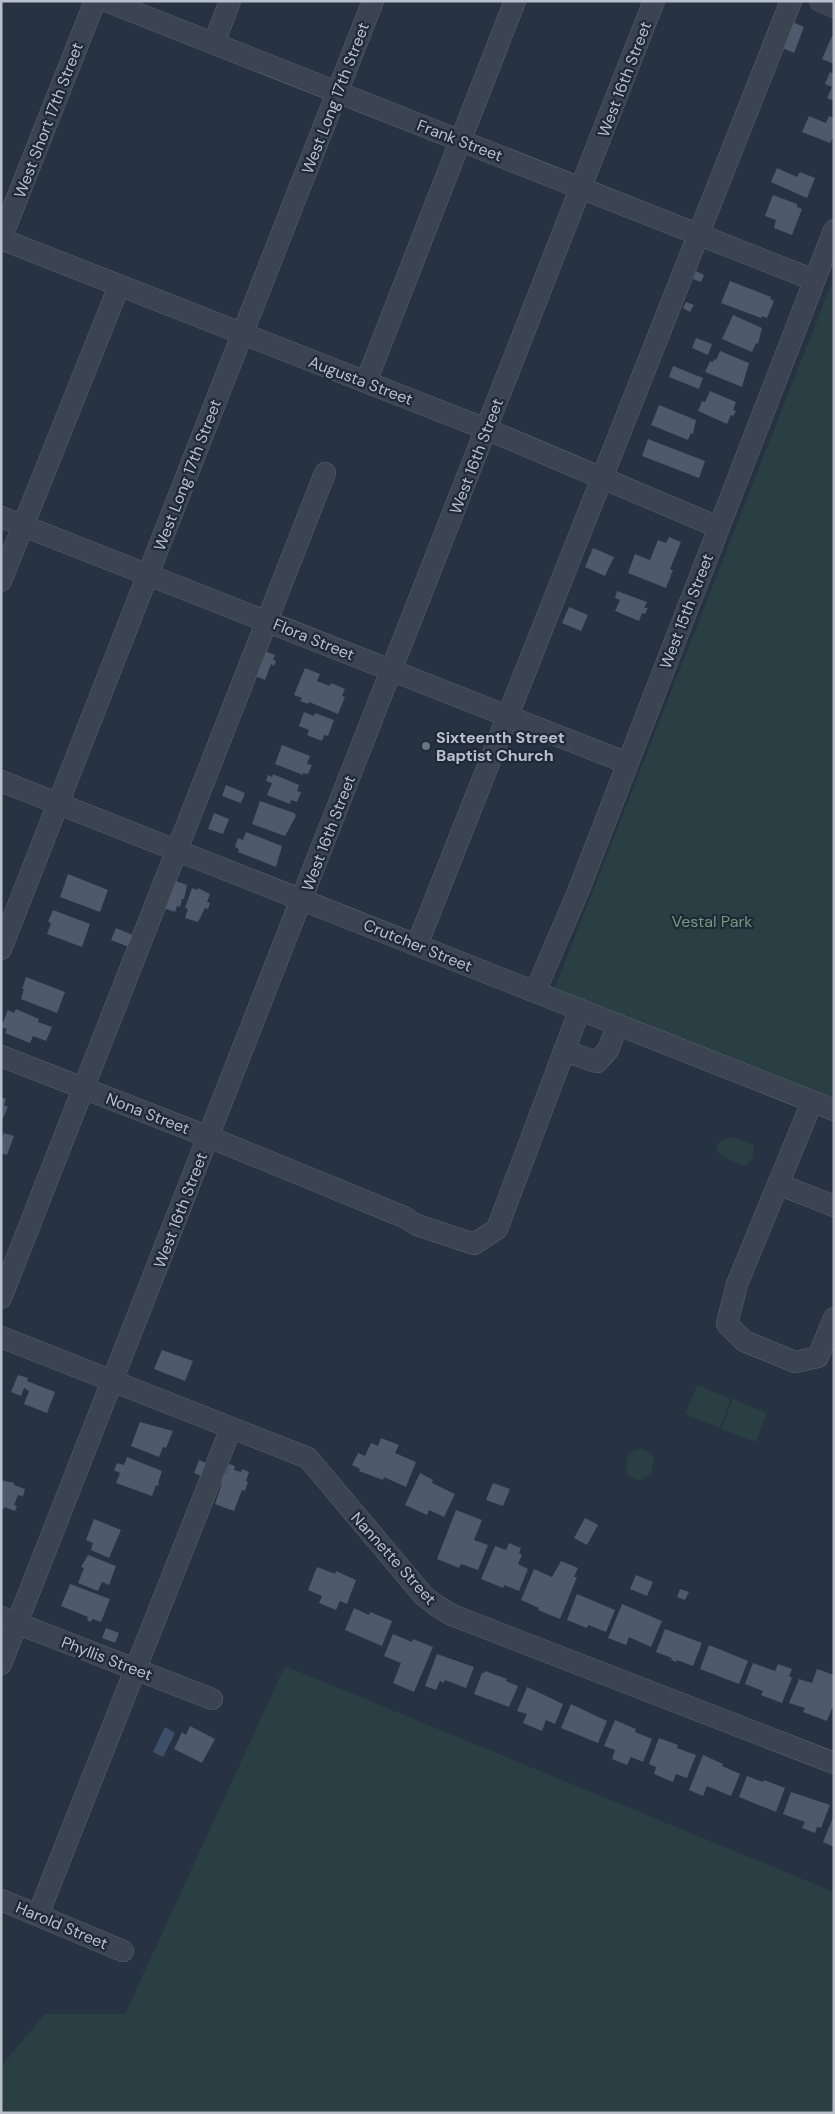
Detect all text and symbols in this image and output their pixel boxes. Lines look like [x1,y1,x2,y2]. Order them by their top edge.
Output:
street label: West 16th Street [593,18,656,140]
street label: West Long 17th Street [297,19,374,177]
street label: West Short 17th Street [9,39,88,201]
street label: Frank Street [414,115,506,166]
street label: Augusta Street [306,351,416,410]
street label: West 16th Street [445,395,508,517]
street label: West Long 17th Street [149,396,226,554]
street label: West 15th Street [655,551,718,672]
street label: Flora Street [270,614,358,665]
place label: Sixteenth Street Baptist Church [436,727,565,766]
marker: Sixteenth Street Baptist Church [420,740,432,752]
street label: West 16th Street [297,772,360,894]
park label: Vestal Park [672,911,752,932]
street label: Crutcher Street [360,914,475,977]
street label: Nona Street [103,1088,193,1139]
street label: West 16th Street [149,1149,212,1271]
street label: Nannette Street [346,1507,441,1609]
street label: Phyllis Street [58,1632,155,1685]
street label: Harold Street [13,1897,111,1954]

